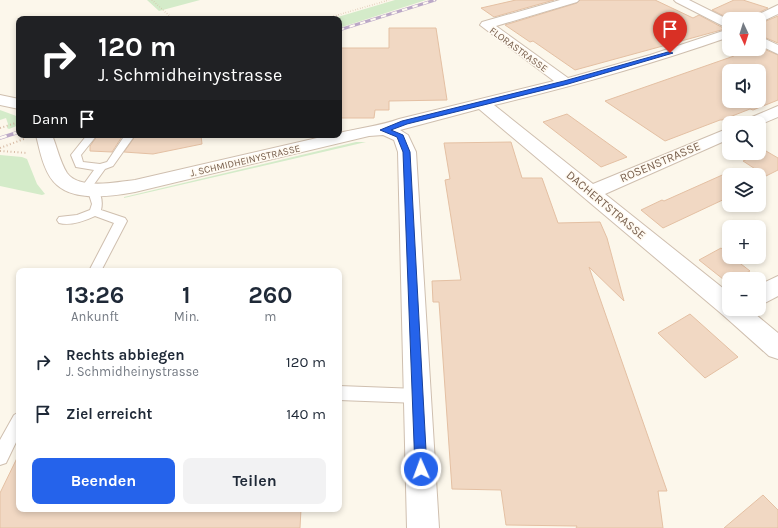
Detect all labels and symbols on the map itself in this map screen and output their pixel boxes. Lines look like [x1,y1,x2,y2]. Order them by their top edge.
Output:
pin [653,12,687,53]
north arrow [722,12,766,56]
street label: FLORASTRASSE [487,25,550,75]
street label: ROSENSTRASSE [618,139,702,185]
street label: J. SCHMIDHEINYSTRASSE [189,142,301,179]
street label: DACHERTSTRASSE [564,168,648,242]
position arrow [400,448,442,490]

